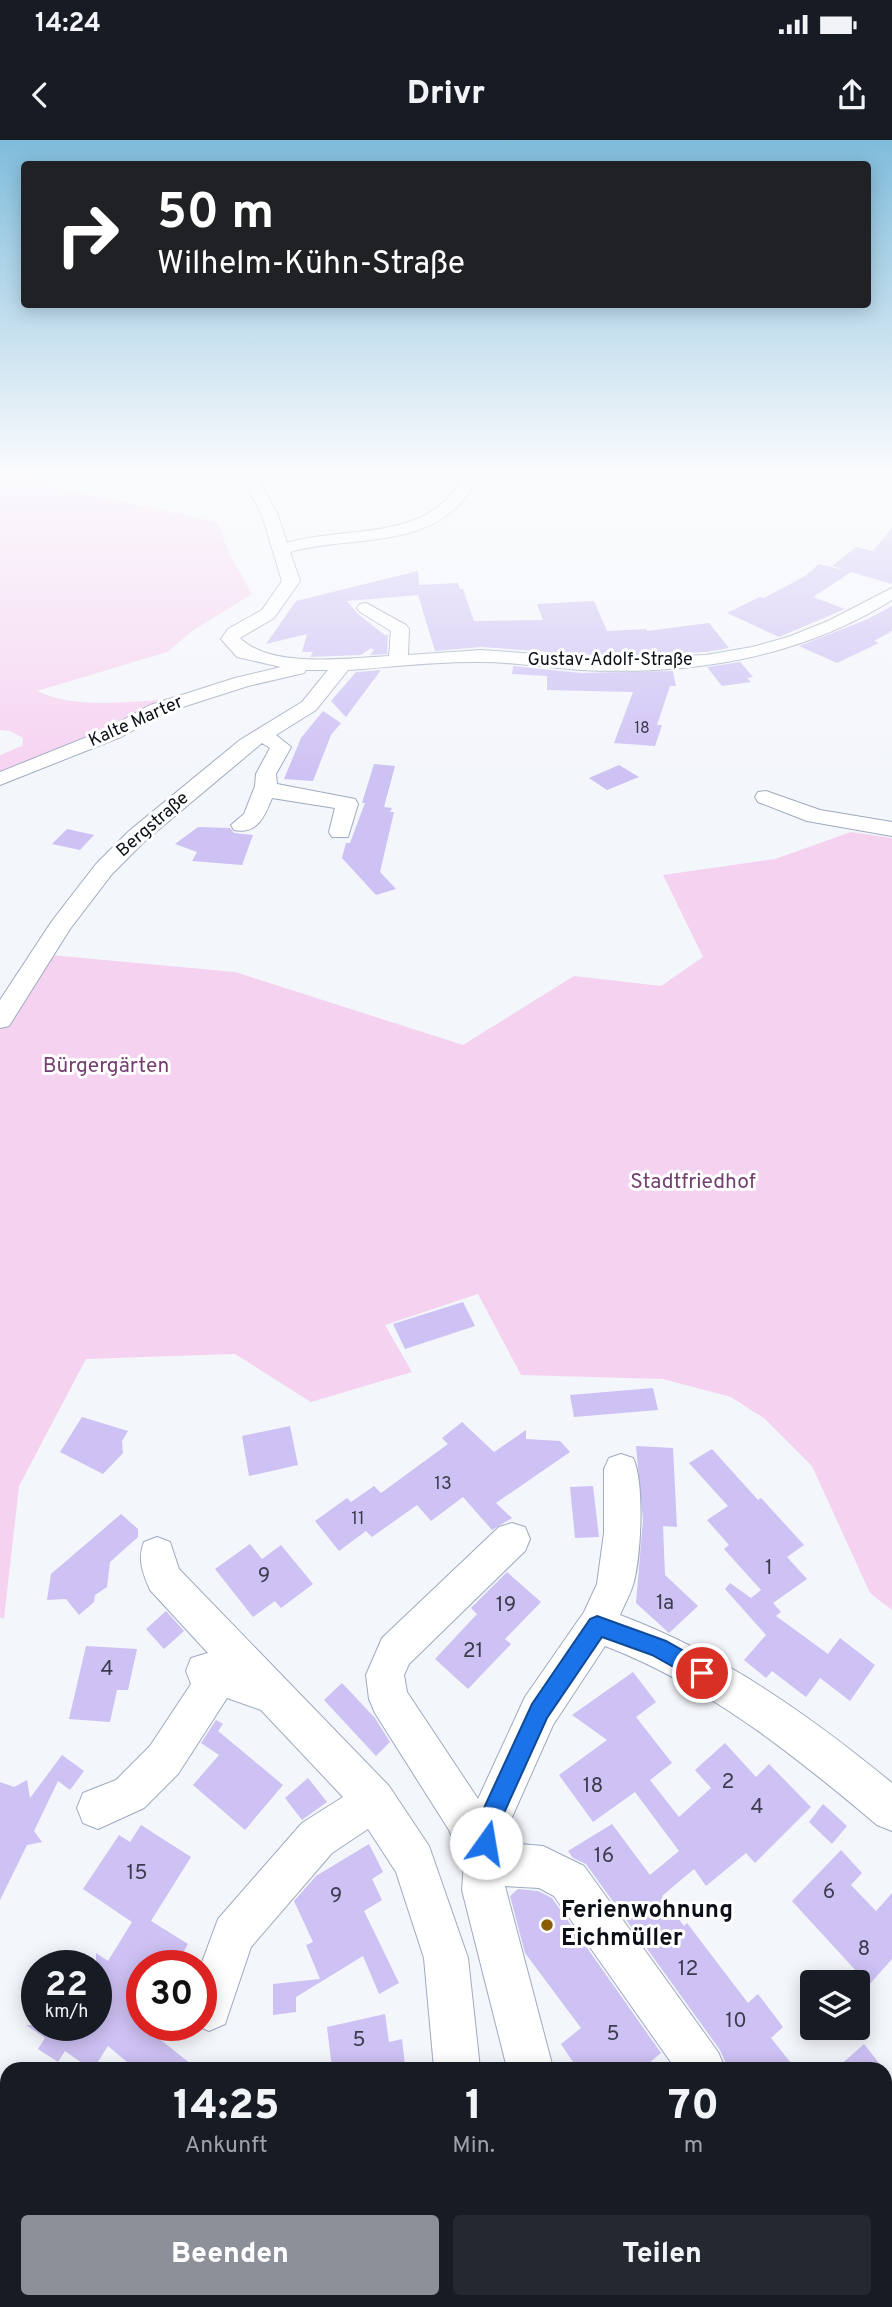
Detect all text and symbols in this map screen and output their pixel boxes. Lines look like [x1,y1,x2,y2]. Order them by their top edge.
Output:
text: 14:24 [35,8,101,41]
text: Drivr [407,75,485,115]
icon: back [21,76,59,114]
icon: share [833,76,871,114]
text: 50 m [157,184,274,246]
icon: right [42,189,133,280]
text: Wilhelm-Kühn-Straße [157,245,465,285]
street label: Gustav-Adolf-Straße [527,649,693,672]
street label: Kalte Marter [85,691,187,753]
house number: 18 [634,719,650,739]
street label: Bergstraße [112,787,194,863]
park label: Bürgergärten [43,1053,169,1080]
park label: Stadtfriedhof [630,1169,756,1196]
house number: 13 [434,1473,452,1496]
house number: 11 [351,1508,365,1531]
house number: 1 [765,1555,773,1582]
house number: 9 [258,1563,270,1590]
house number: 1a [656,1590,674,1617]
house number: 19 [496,1592,516,1619]
house number: 21 [463,1638,483,1665]
pin [672,1643,732,1703]
icon: arrive [683,1654,721,1692]
house number: 4 [100,1656,114,1683]
house number: 2 [722,1769,734,1796]
house number: 18 [583,1773,603,1800]
house number: 4 [750,1794,764,1821]
position arrow [449,1806,523,1880]
house number: 16 [594,1843,614,1870]
house number: 15 [127,1860,147,1887]
house number: 6 [823,1879,835,1906]
house number: 9 [330,1883,342,1910]
place label: Ferienwohnung Eichmüller [561,1896,733,1954]
marker: Ferienwohnung Eichmüller [539,1917,555,1933]
house number: 8 [858,1936,870,1963]
speed limit sign: 30 [126,1950,217,2041]
house number: 12 [678,1956,698,1983]
text: 22 [45,1964,88,2008]
map controls [800,1970,870,2040]
button: layers [800,1970,870,2040]
text: km/h [45,2001,88,2024]
house number: 10 [725,2008,747,2035]
house number: 5 [606,2021,620,2048]
house number: 5 [352,2027,366,2054]
text: 14:25 [173,2081,279,2134]
text: 1 [465,2081,482,2134]
text: 70 [668,2081,719,2134]
text: Ankunft [185,2132,268,2161]
text: Min. [452,2132,495,2161]
text: m [684,2132,703,2161]
button: Beenden [21,2215,439,2295]
button: Teilen [453,2215,871,2295]

